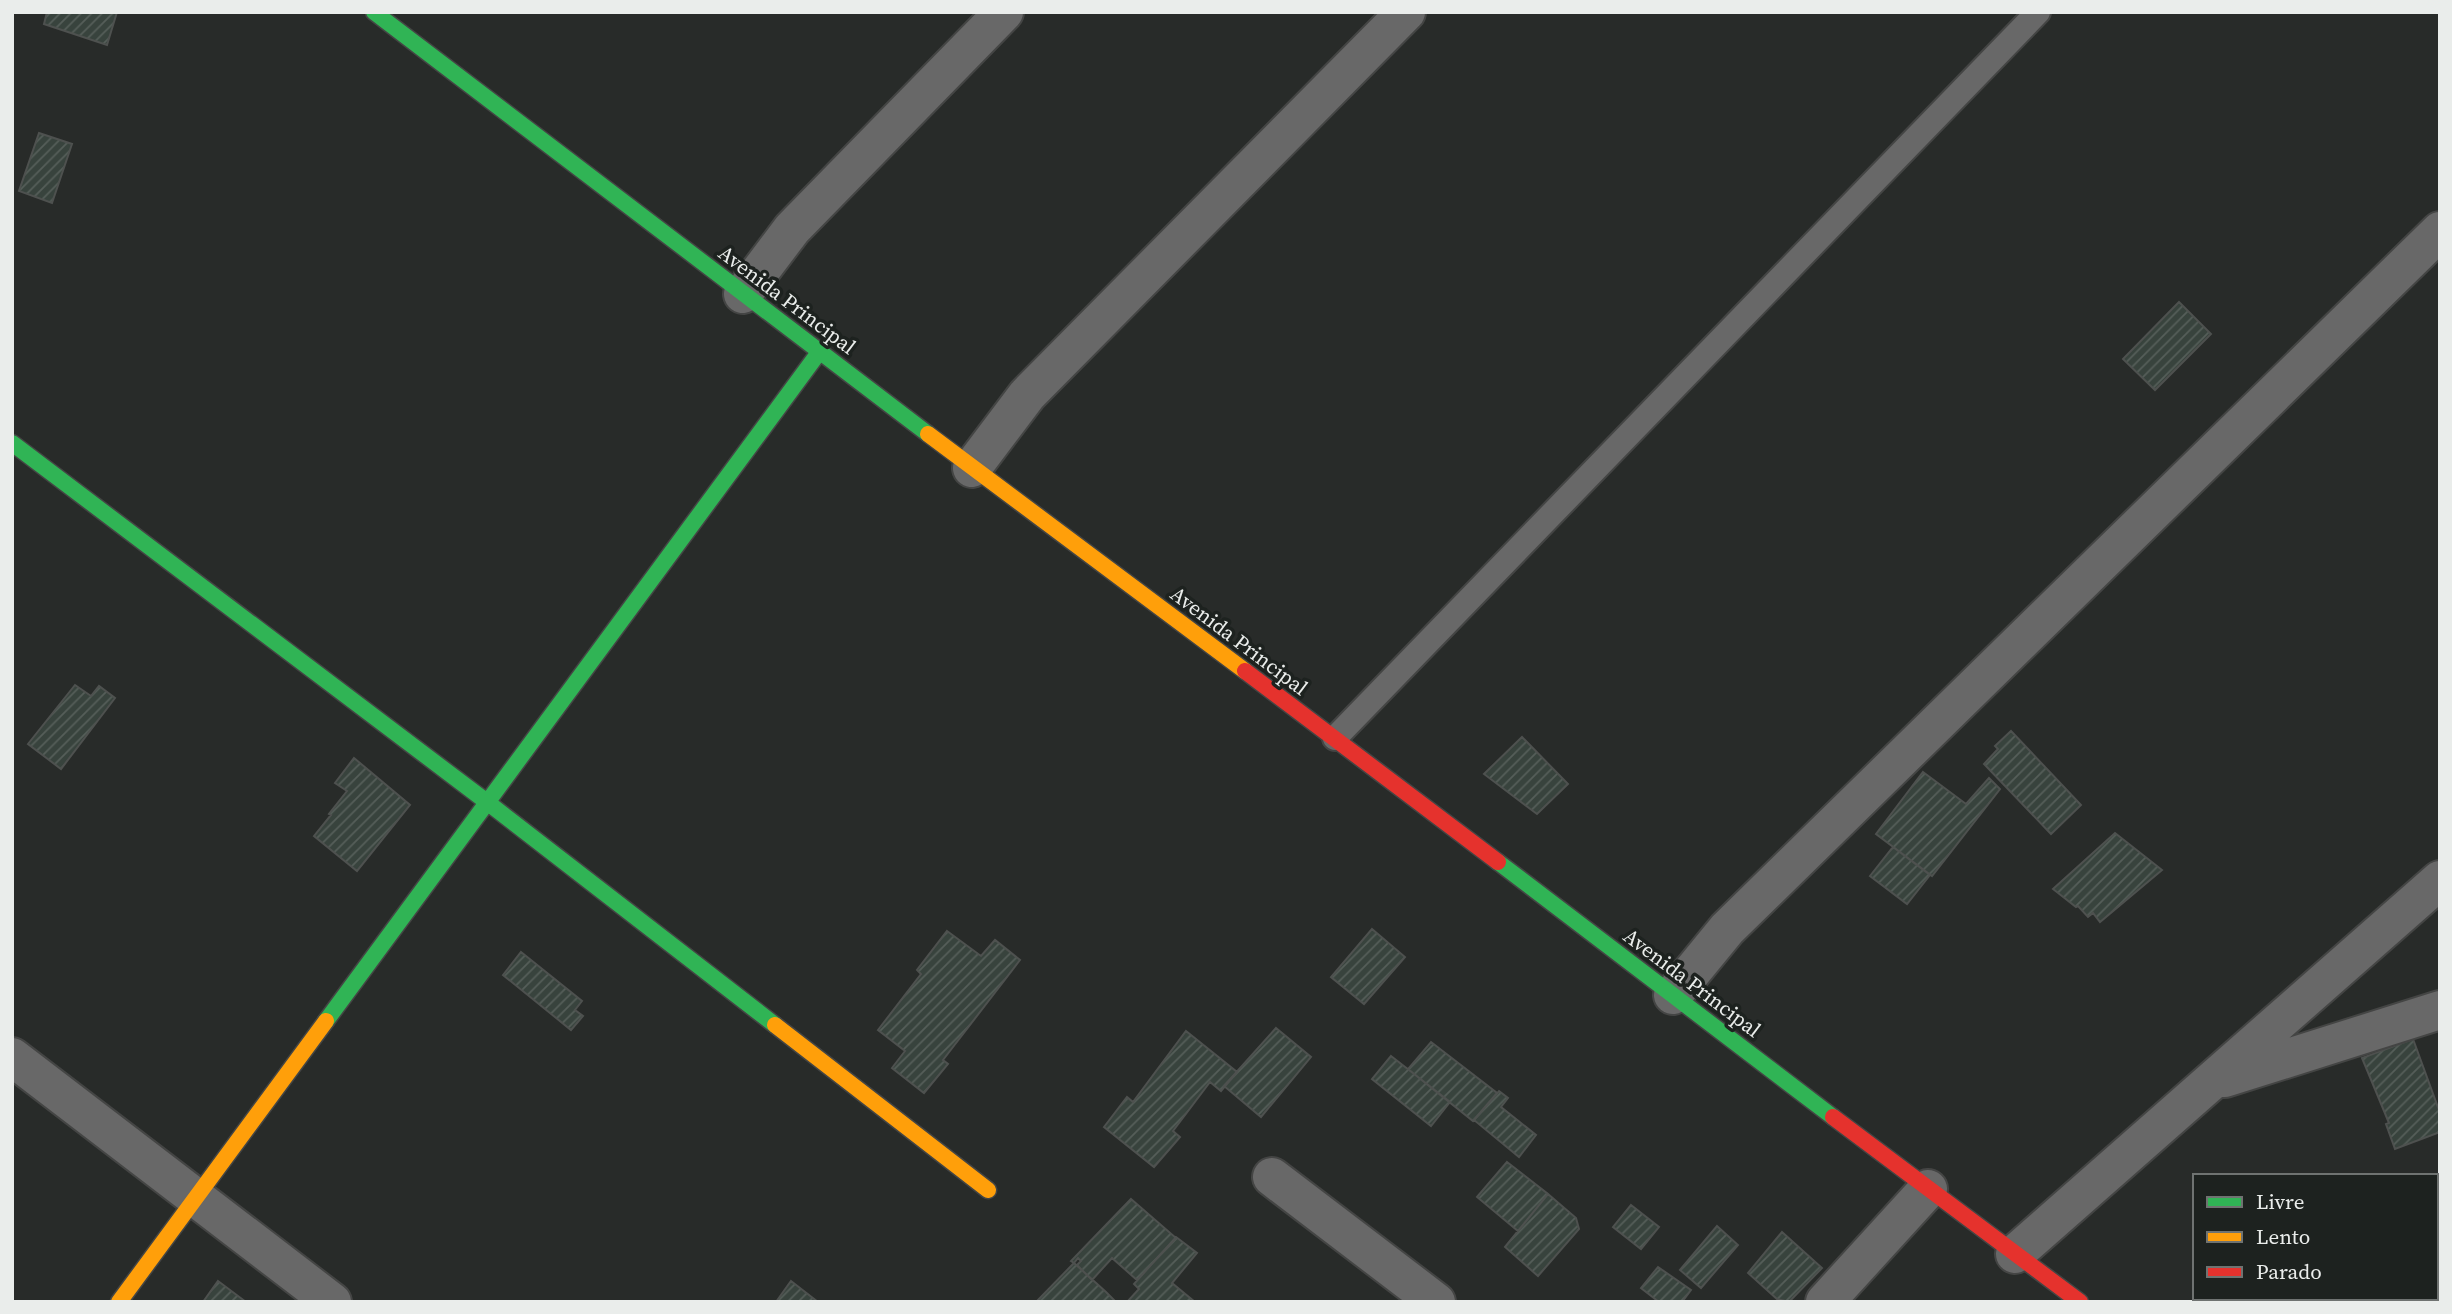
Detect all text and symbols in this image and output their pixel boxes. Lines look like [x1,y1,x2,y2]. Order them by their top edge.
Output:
street label: Avenida Principal [713,238,862,361]
street label: Avenida Principal [1165,579,1314,702]
street label: Avenida Principal [1618,921,1767,1044]
legend [2193,1174,2438,1300]
text: Livre [2256,1187,2304,1216]
text: Lento [2256,1222,2310,1251]
text: Parado [2256,1257,2322,1286]

